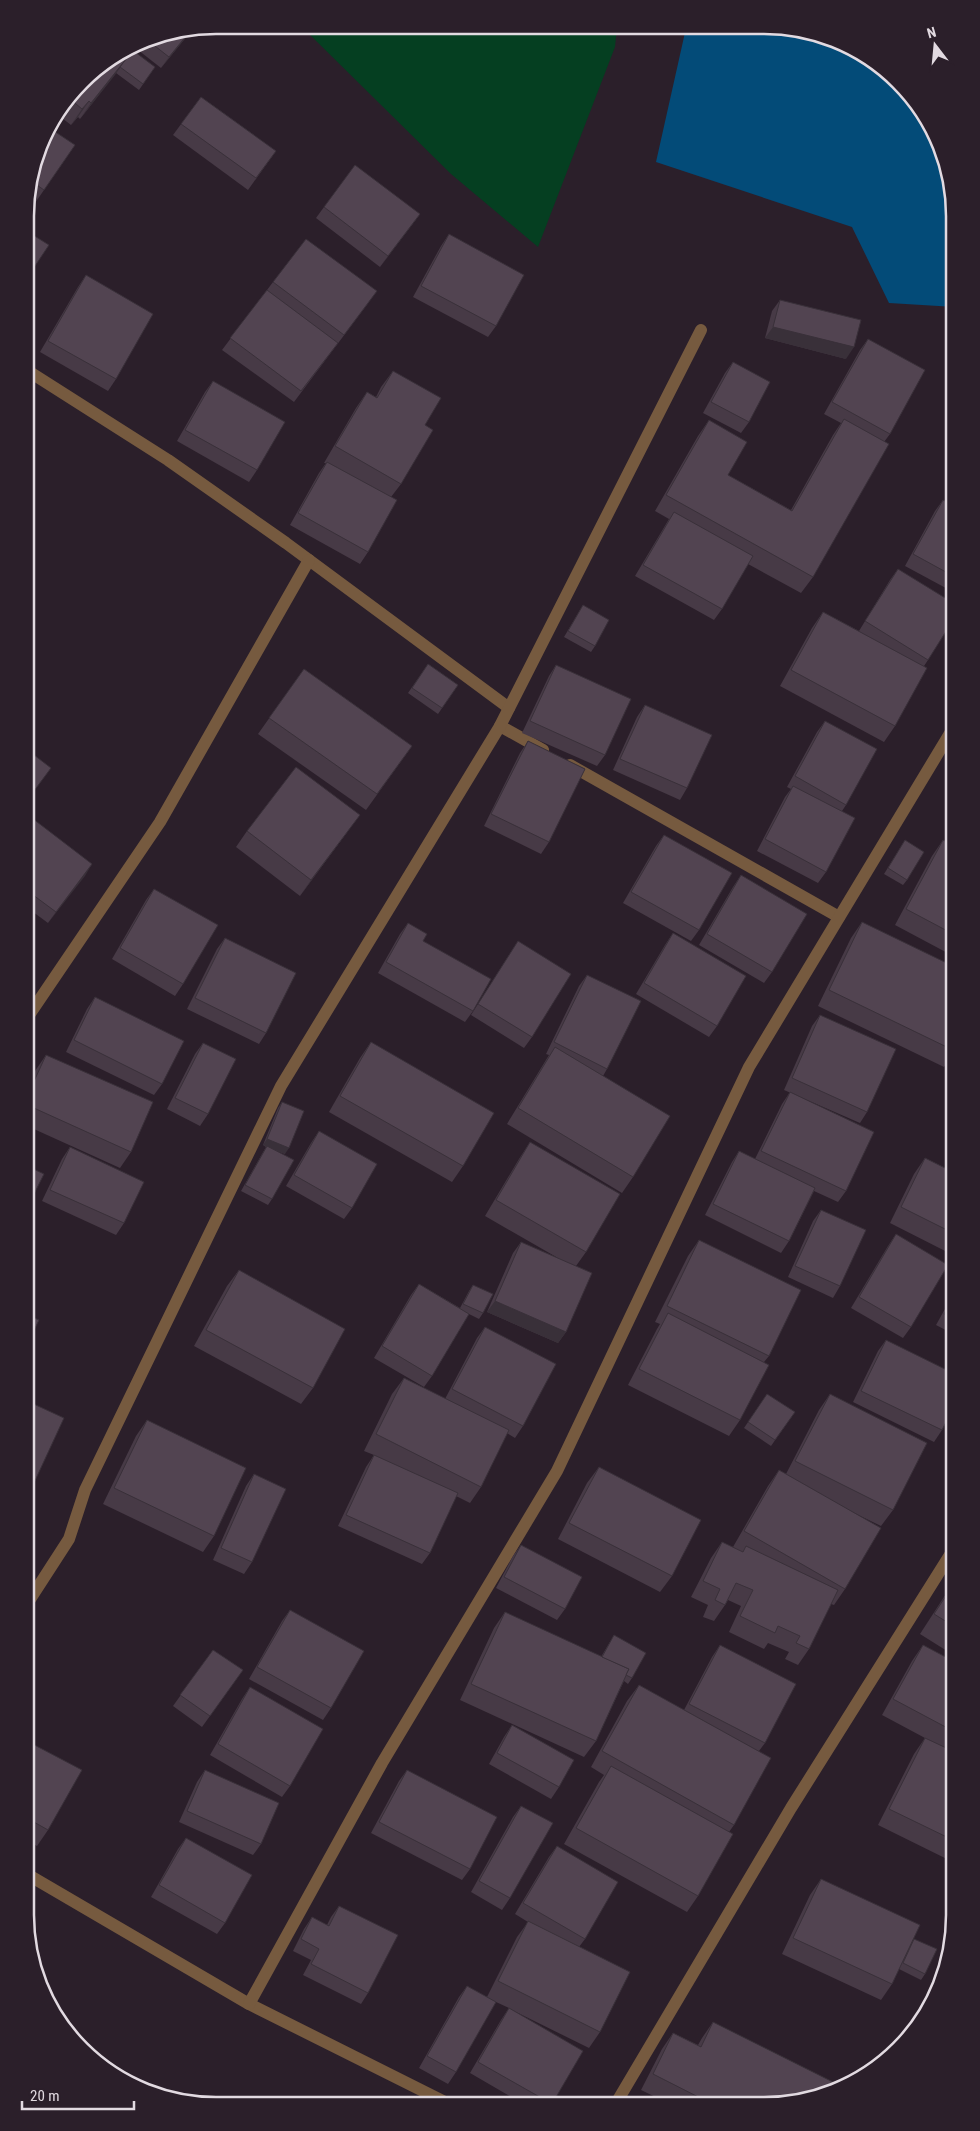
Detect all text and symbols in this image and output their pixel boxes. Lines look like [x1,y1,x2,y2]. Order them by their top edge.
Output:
north arrow [910,20,960,70]
text: N [925,24,938,41]
scale bar [22,2078,135,2110]
text: 20 m [30,2087,60,2105]

